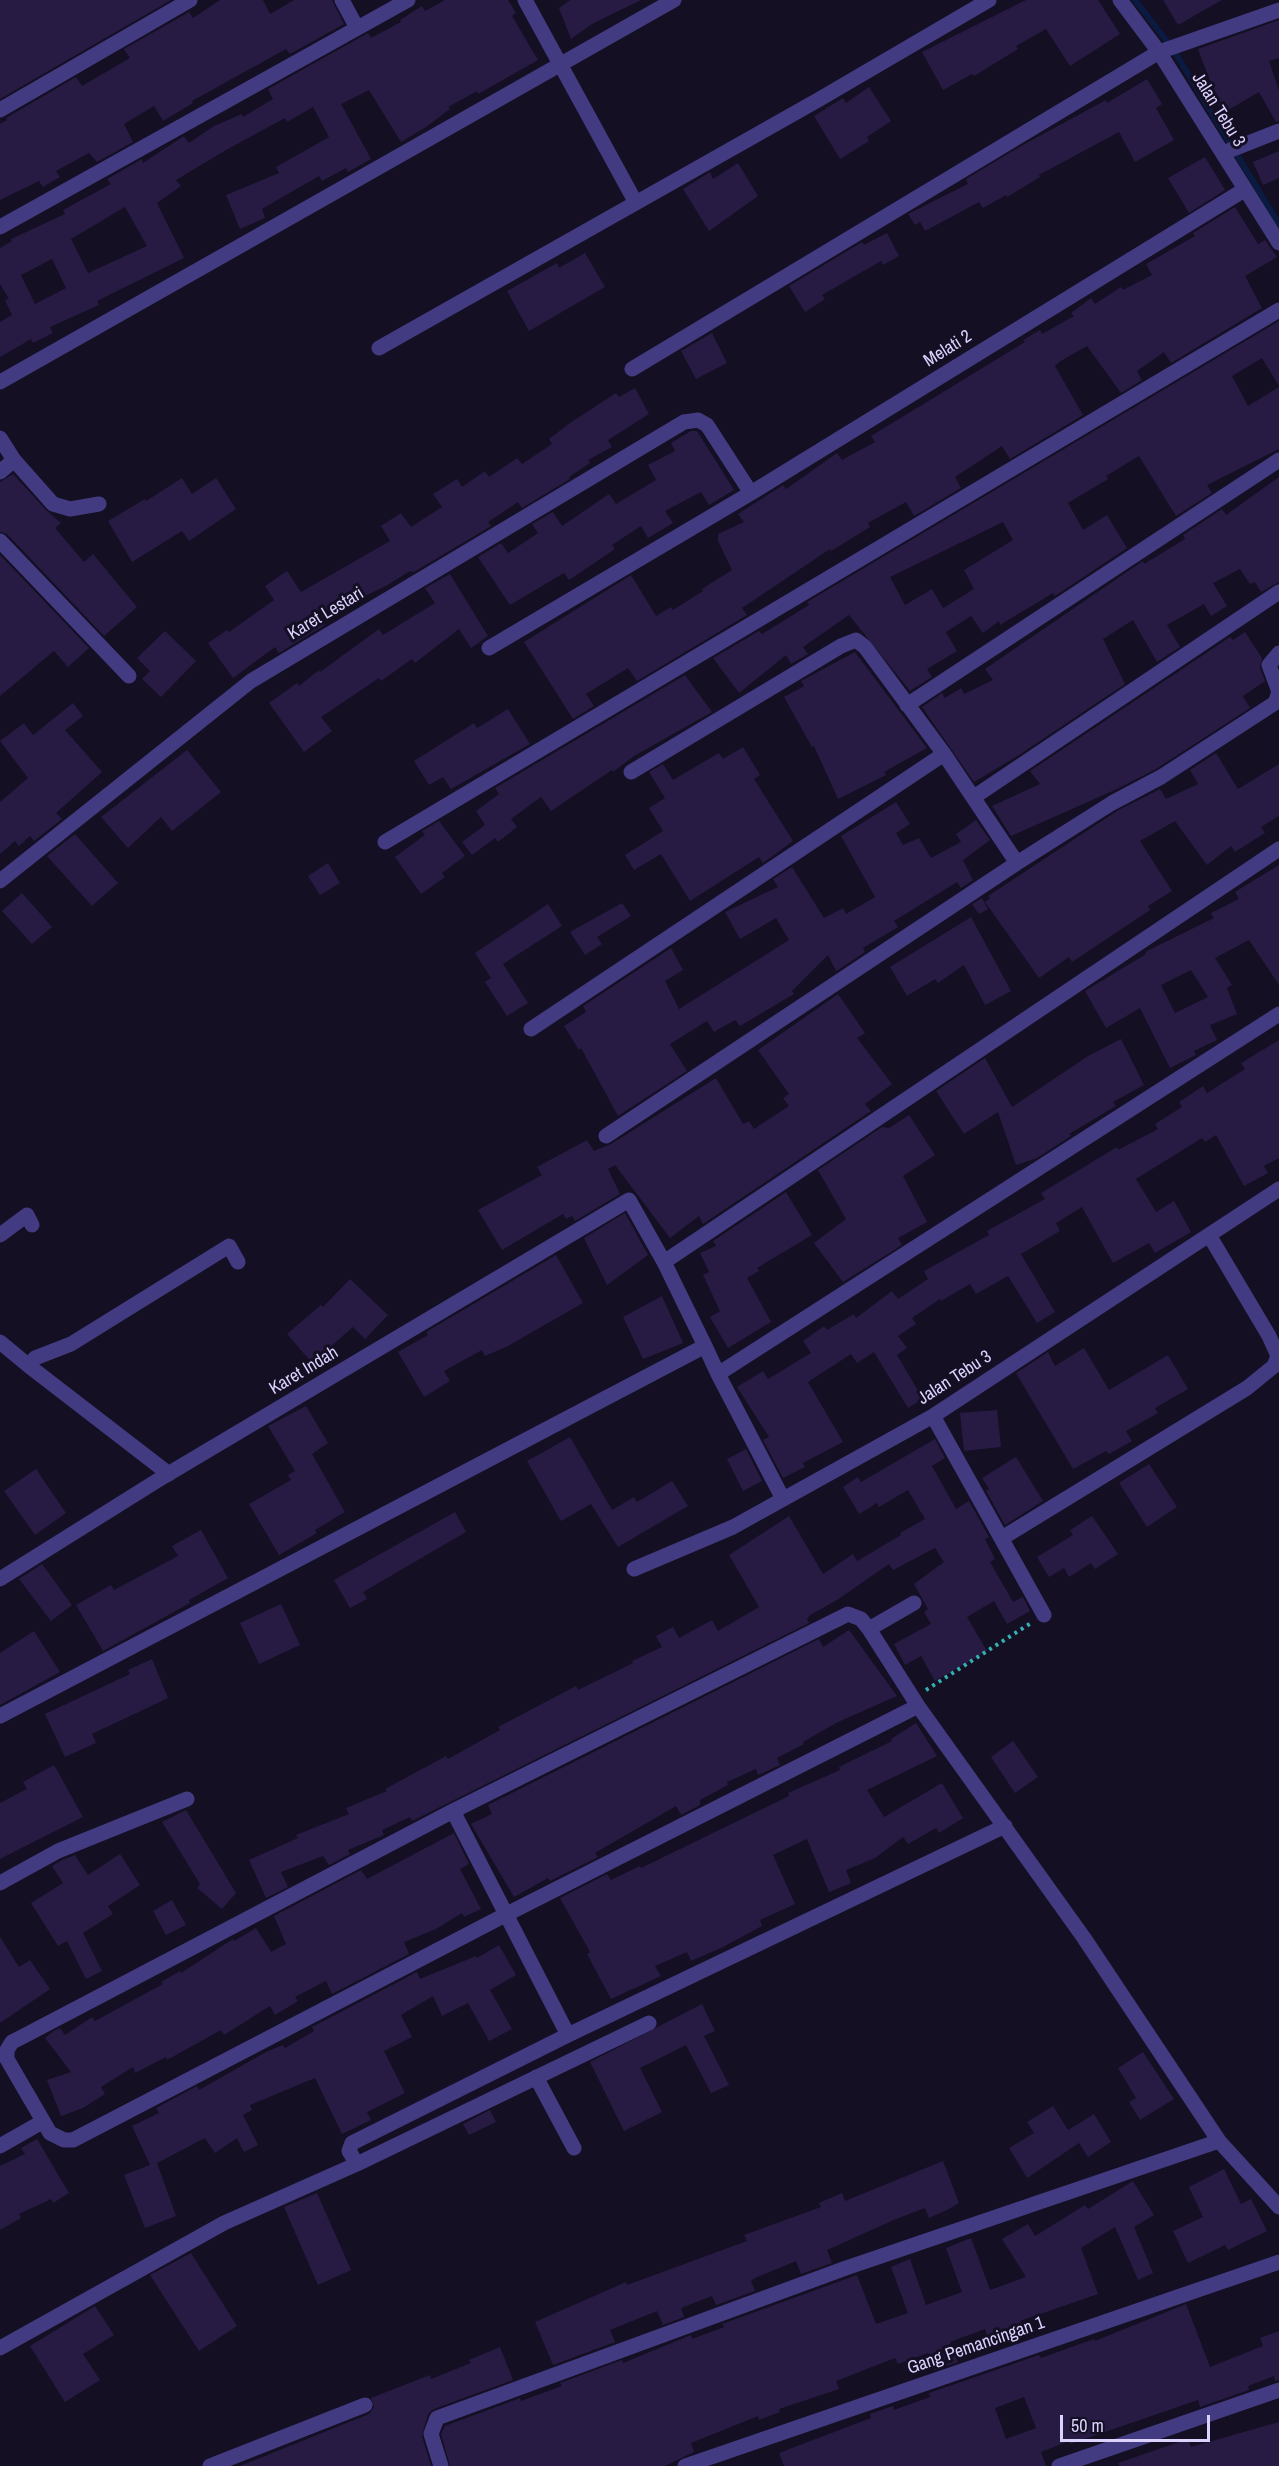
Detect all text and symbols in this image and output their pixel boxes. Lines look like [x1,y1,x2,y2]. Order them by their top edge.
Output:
street label: Jalan Tebu 3 [1187,69,1249,151]
street label: Melati 2 [920,326,976,372]
street label: Karet Lestari [284,583,368,645]
street label: Karet Indah [266,1342,342,1400]
street label: Jalan Tebu 3 [914,1346,996,1410]
street label: Gang Pemancingan 1 [905,2312,1047,2380]
scale bar [1063,2403,1213,2441]
text: 50 m [1071,2413,1104,2438]

